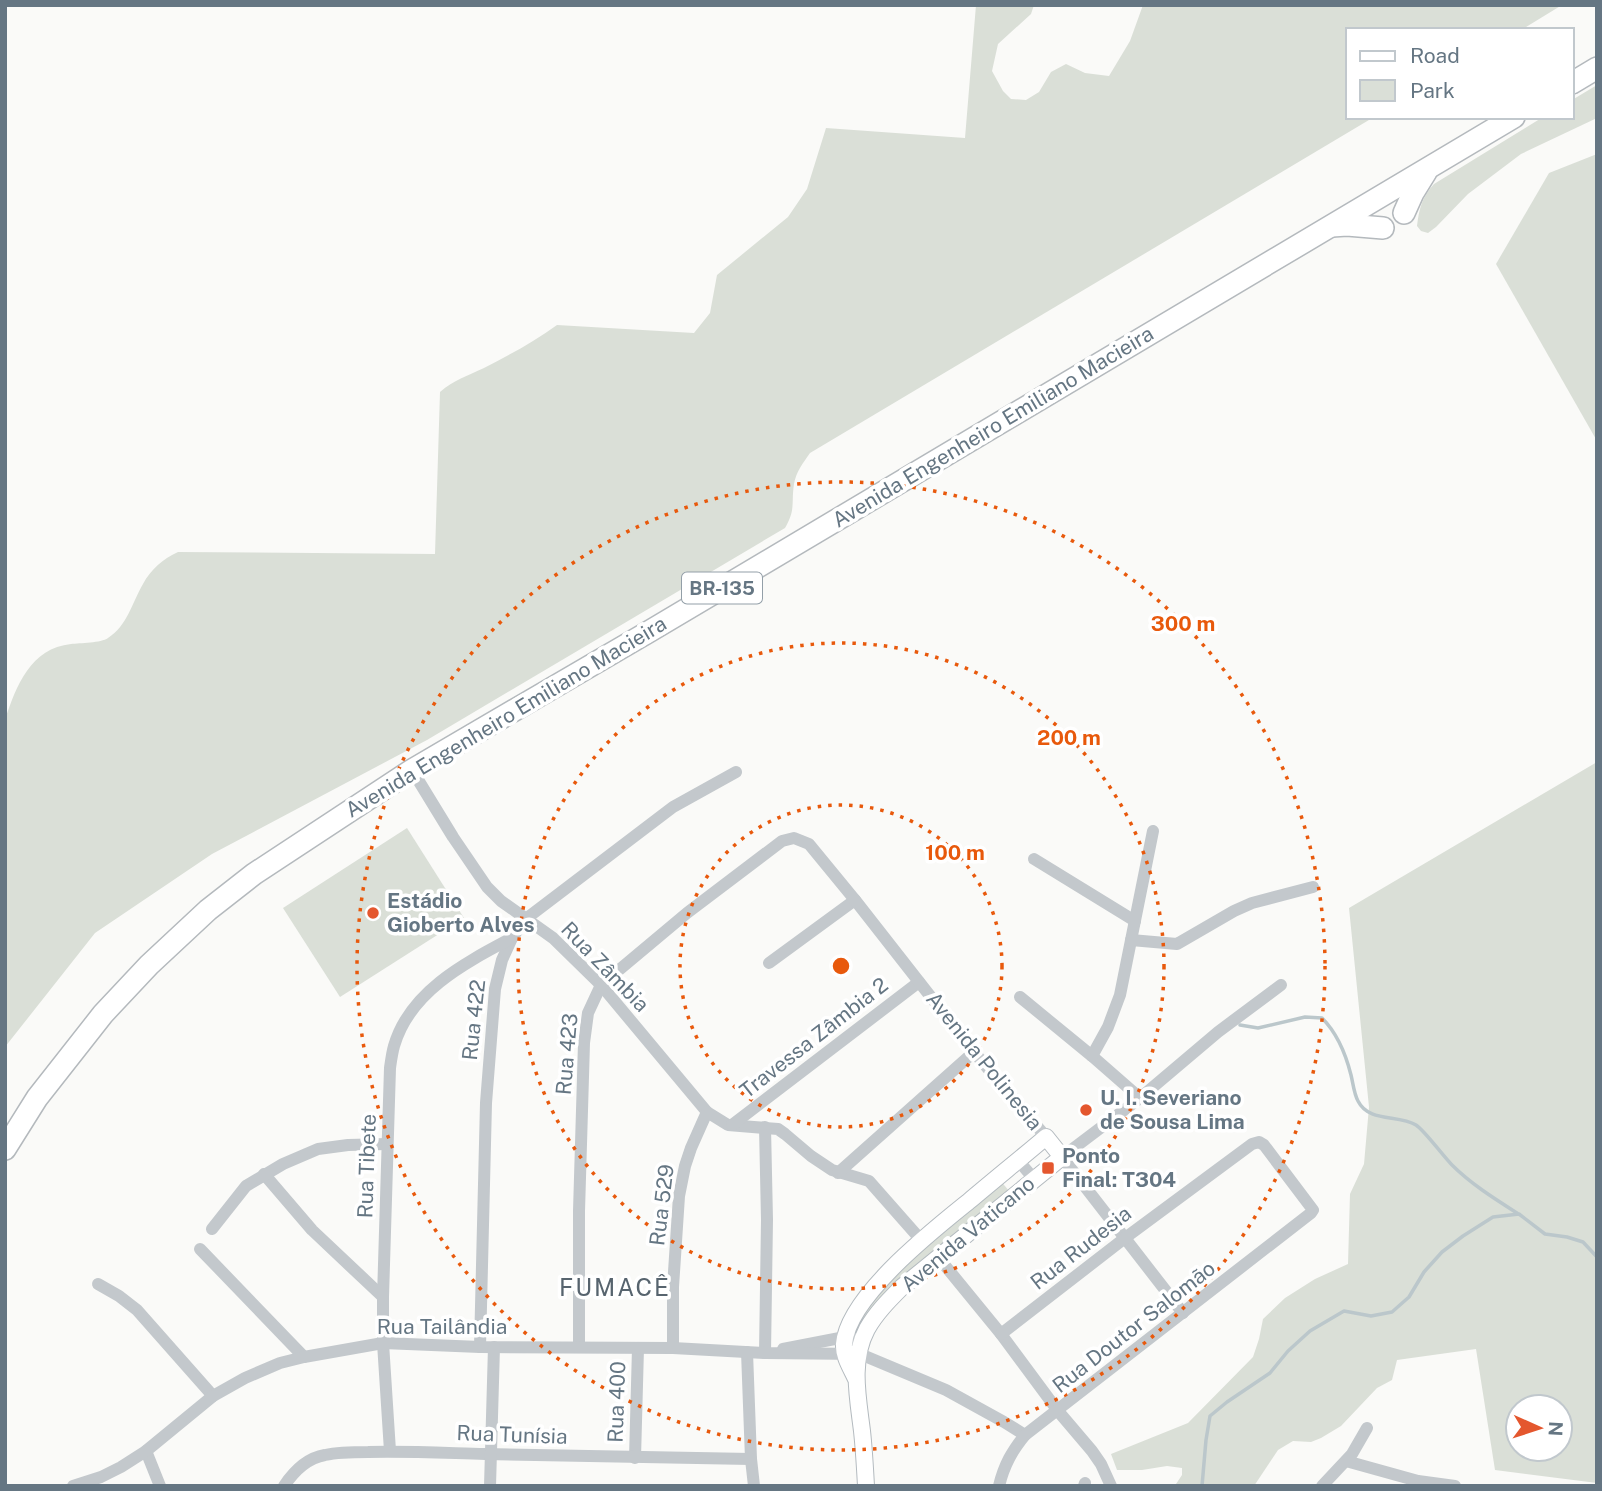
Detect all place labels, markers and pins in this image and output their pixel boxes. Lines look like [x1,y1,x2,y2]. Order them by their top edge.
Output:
place label: Estádio Gioberto Alves [387,888,535,937]
marker: Estádio Gioberto Alves [365,905,381,921]
centre of rings [829,954,853,978]
place label: U. I. Severiano de Sousa Lima [1100,1085,1245,1134]
marker: U. I. Severiano de Sousa Lima [1078,1102,1094,1118]
place label: Ponto Final: T304 [1062,1143,1176,1192]
marker: Ponto Final: T304 [1040,1160,1056,1176]

